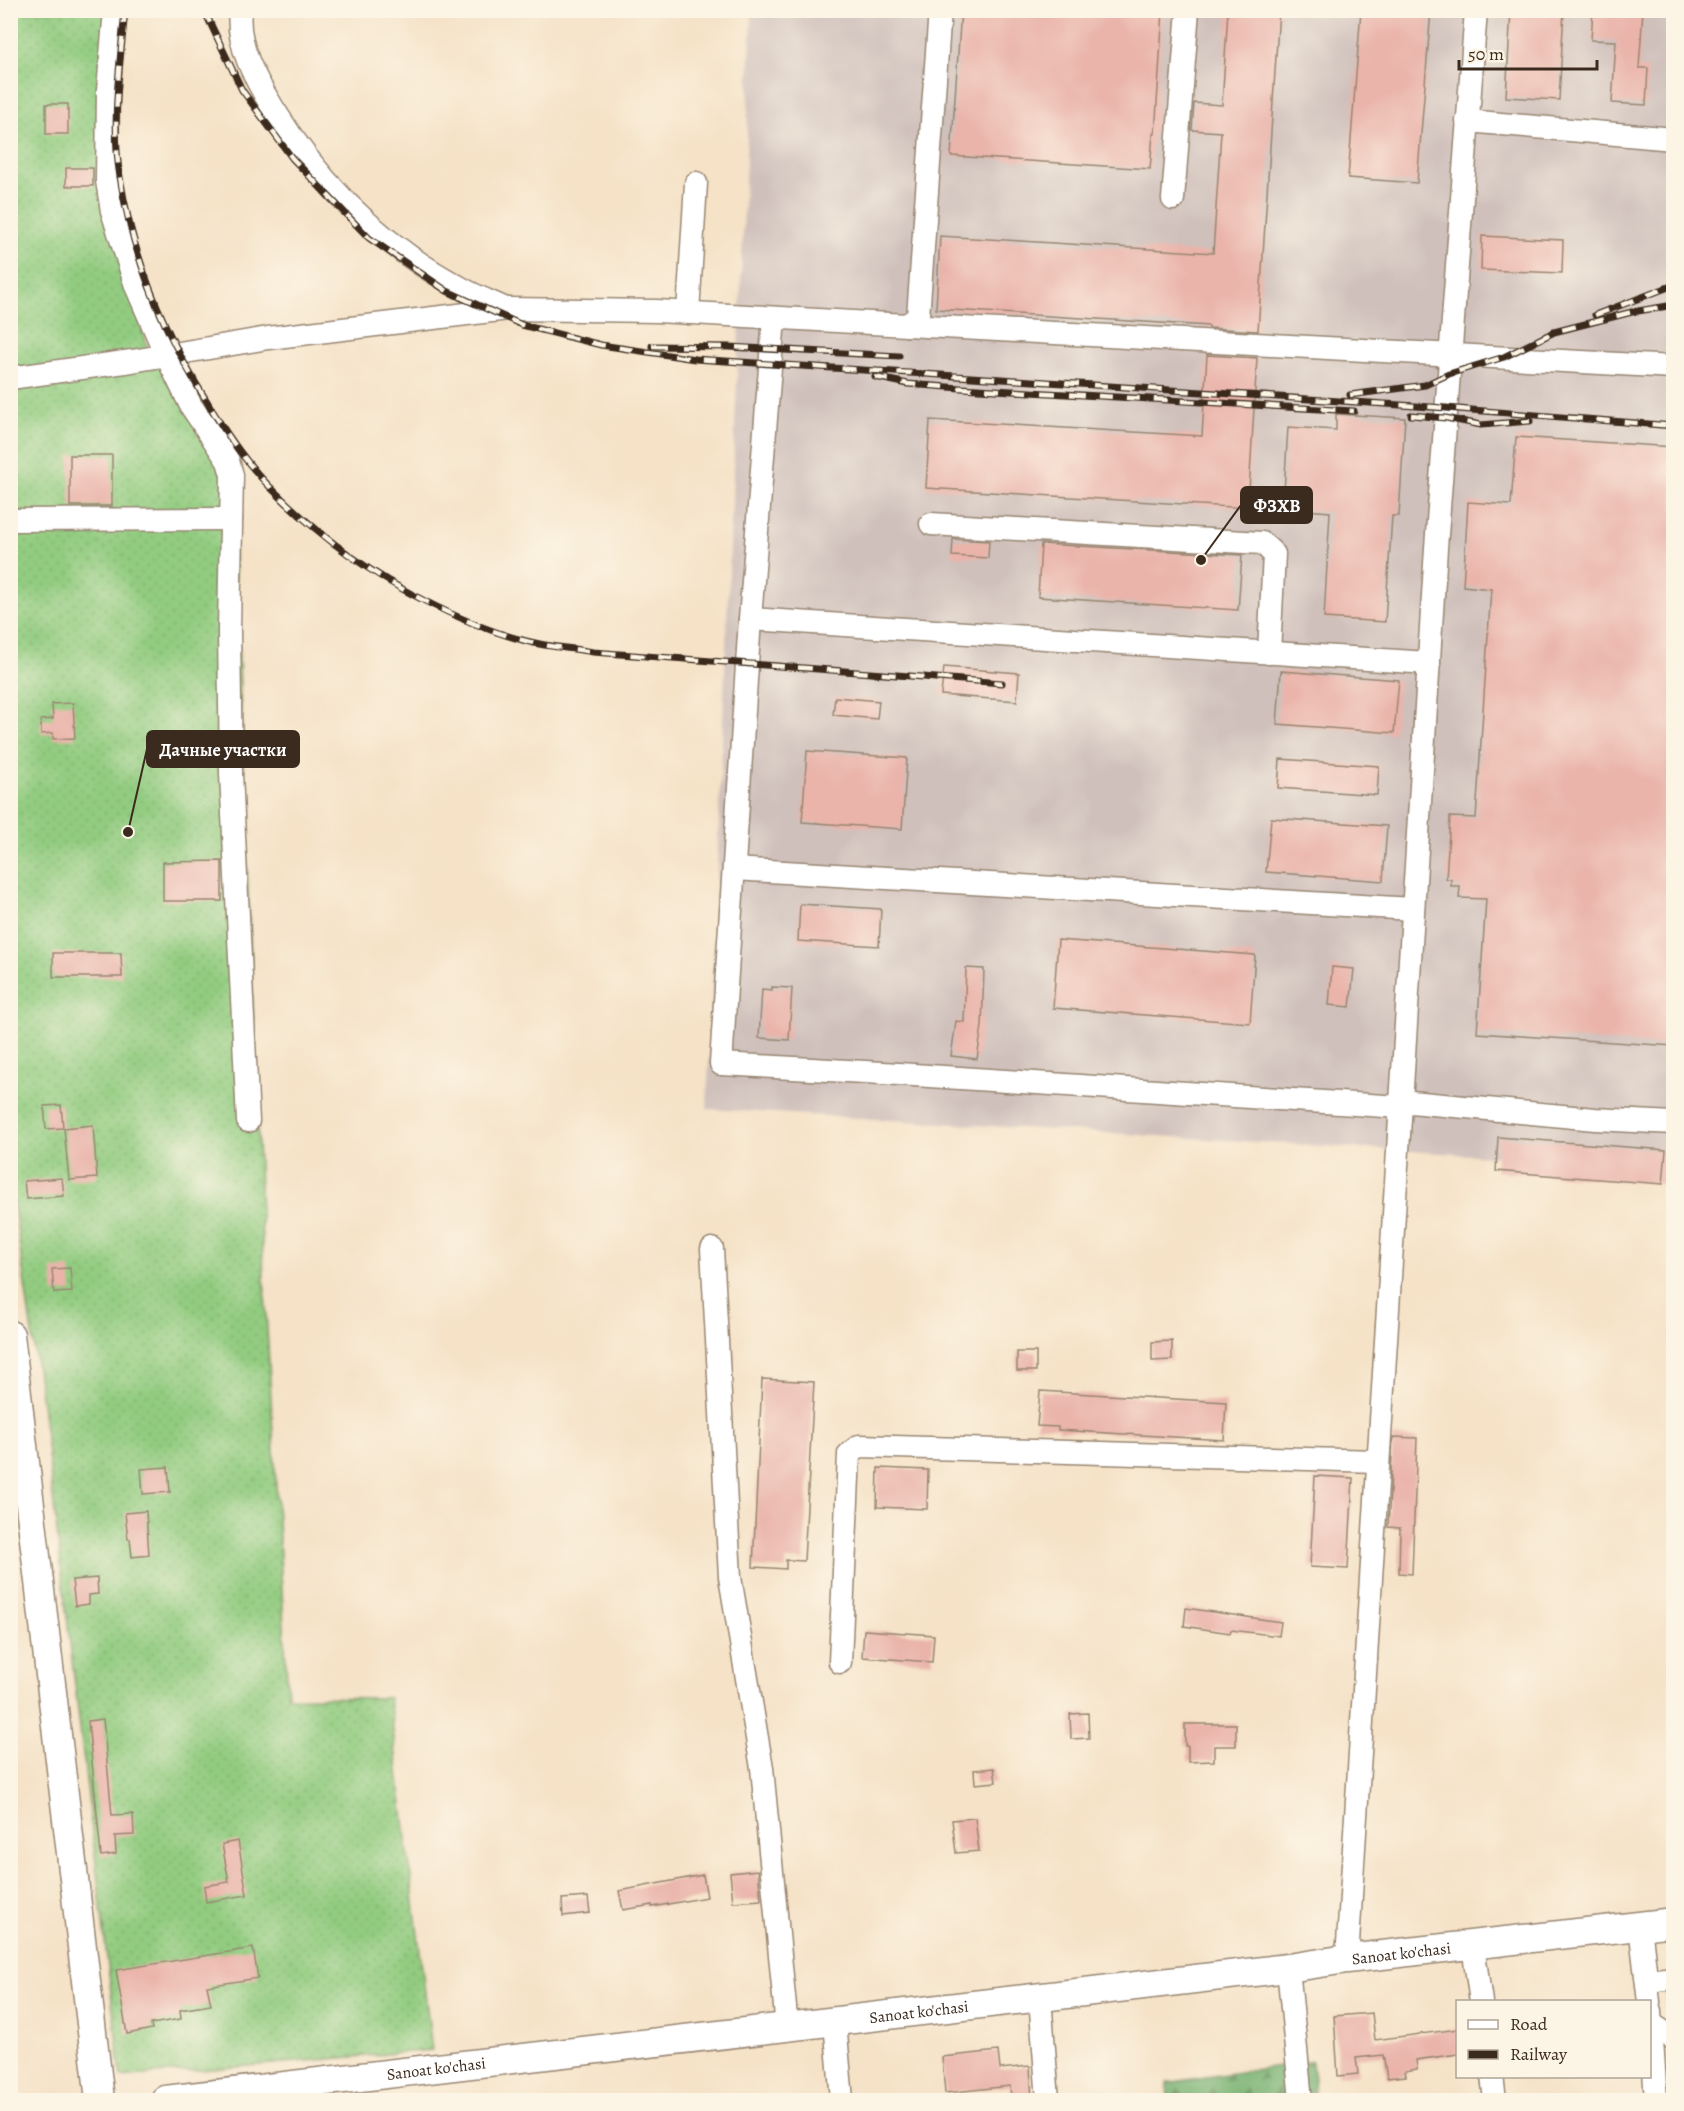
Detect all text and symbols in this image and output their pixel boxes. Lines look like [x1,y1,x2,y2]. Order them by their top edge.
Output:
scale bar [1459,33,1597,71]
text: 50 m [1468,42,1504,66]
callout: ФЗХВ [1241,487,1312,523]
text: ФЗХВ [1254,494,1300,518]
callout: Дачные участки [147,731,299,767]
text: Дачные участки [159,738,287,762]
street label: Sanoat ko'chasi [1351,1937,1452,1970]
street label: Sanoat ko'chasi [868,1996,970,2029]
legend [1456,2000,1651,2078]
text: Road [1510,2012,1548,2036]
text: Railway [1510,2042,1568,2066]
street label: Sanoat ko'chasi [386,2052,487,2086]

